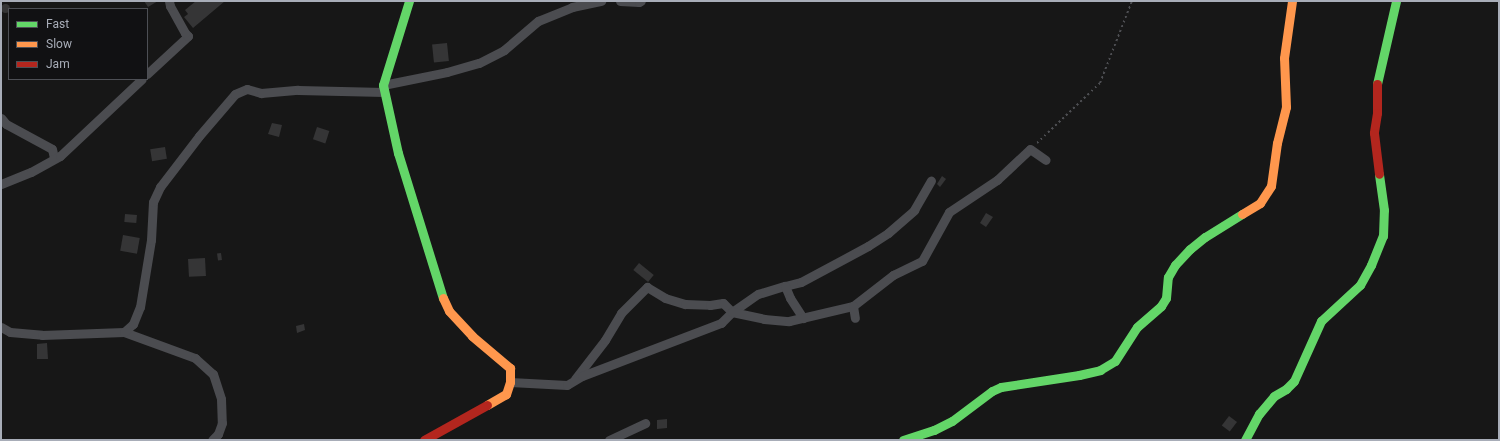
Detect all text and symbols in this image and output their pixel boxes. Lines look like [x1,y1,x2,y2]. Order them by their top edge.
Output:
legend [8,8,148,80]
text: Fast [46,17,69,31]
text: Slow [46,37,72,51]
text: Jam [46,57,70,71]

